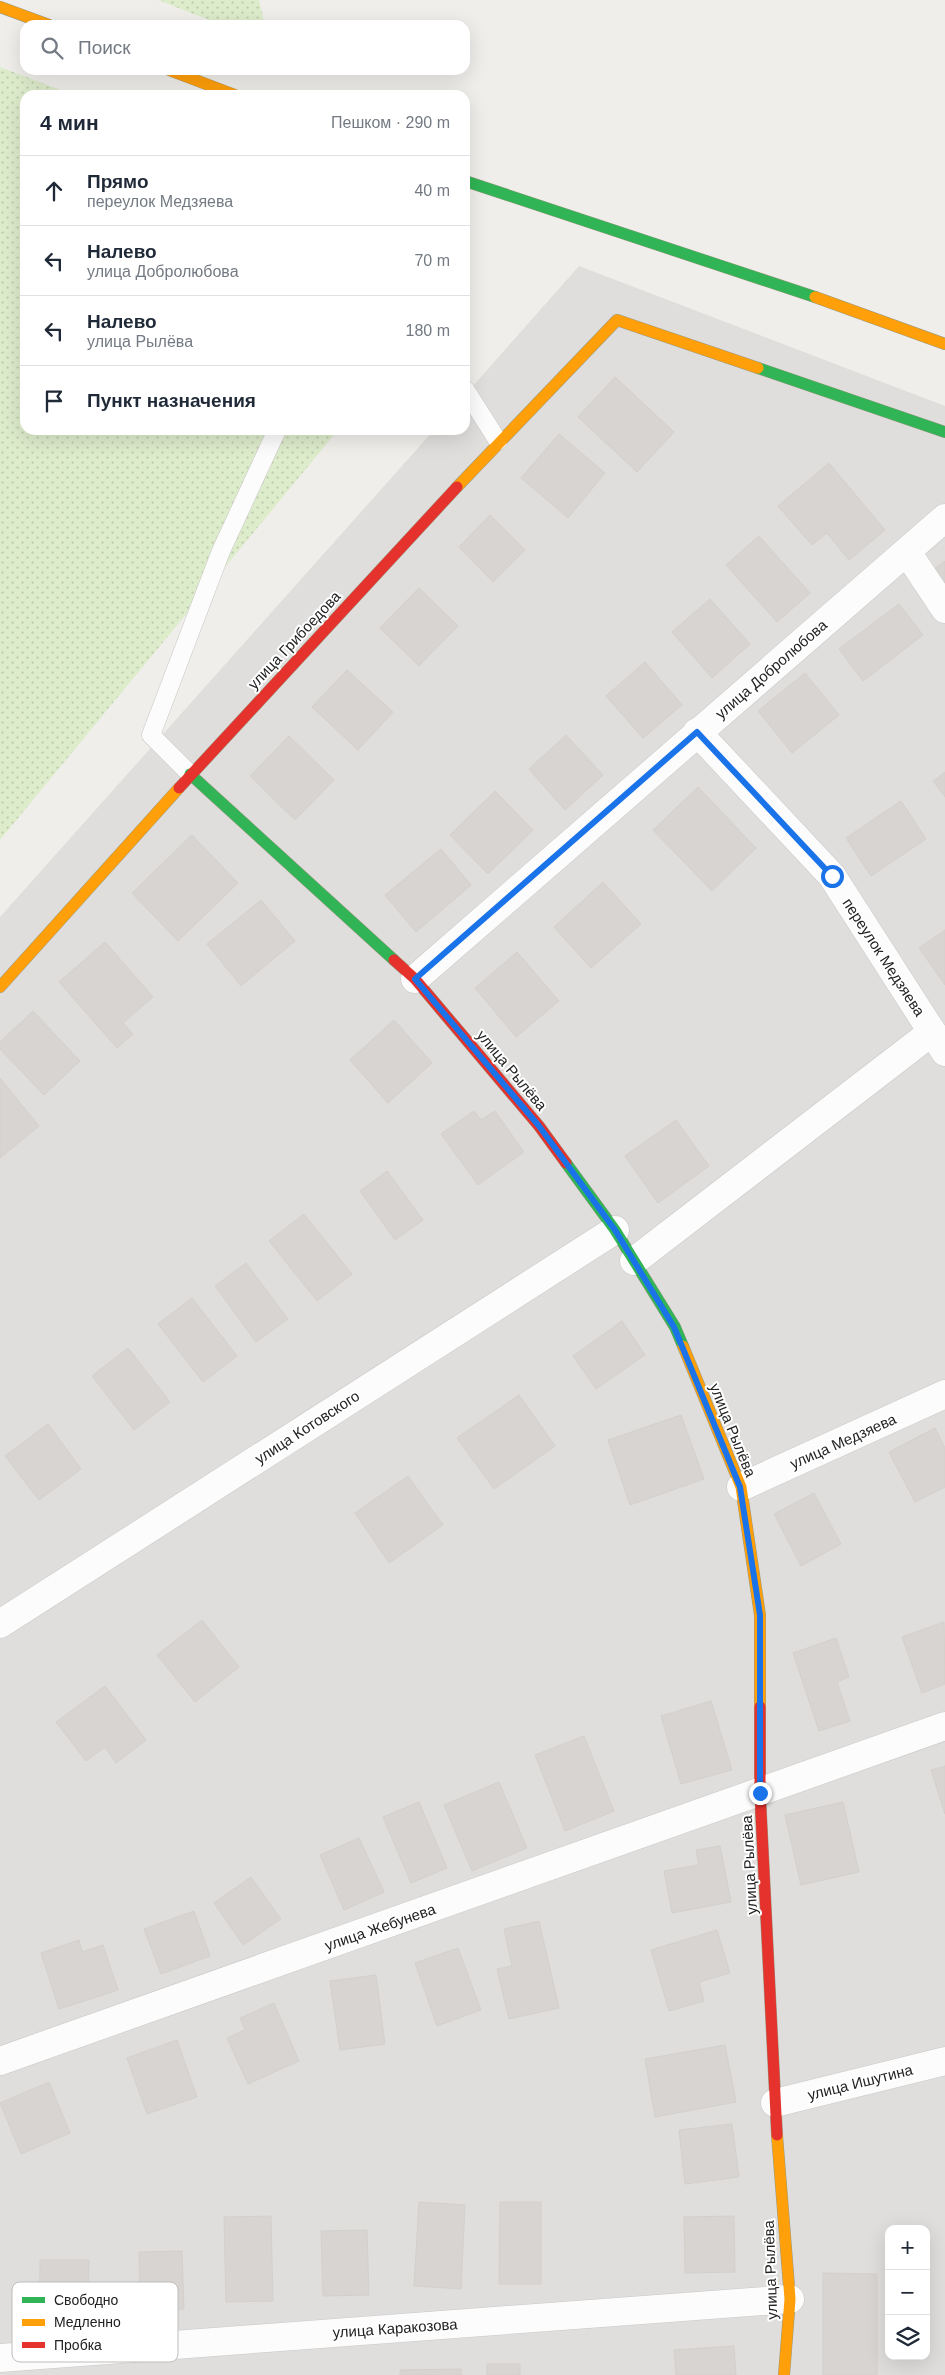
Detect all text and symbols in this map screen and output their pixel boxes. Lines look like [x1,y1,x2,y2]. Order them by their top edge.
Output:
search box [20,20,470,75]
icon: search [38,34,66,62]
text: Поиск [78,37,131,58]
text: 4 мин [40,111,99,134]
text: Пешком · 290 m [331,114,450,131]
text: Прямо [87,171,149,192]
icon: ahead [40,177,68,205]
text: 40 m [414,182,450,199]
text: переулок Медзяева [87,193,233,210]
text: Налево [87,241,157,262]
icon: left [40,247,68,275]
text: 70 m [414,252,450,269]
text: улица Добролюбова [87,263,239,280]
text: Налево [87,311,157,332]
icon: left [40,317,68,345]
text: 180 m [406,322,450,339]
text: улица Рылёва [87,333,193,350]
icon: arrive [40,387,68,415]
text: Пункт назначения [87,390,256,411]
street label: улица Грибоедова [244,587,344,692]
street label: улица Добролюбова [712,616,831,722]
route start [821,865,844,888]
street label: переулок Медзяева [840,895,929,1020]
street label: улица Рылёва [474,1026,551,1114]
street label: улица Рылёва [706,1381,760,1480]
street label: улица Котовского [252,1387,362,1467]
street label: улица Медзяева [787,1410,899,1472]
route end [749,1782,772,1805]
street label: улица Рылёва [738,1814,760,1915]
street label: улица Жебунева [322,1900,438,1954]
street label: улица Ишутина [806,2061,915,2103]
street label: улица Рылёва [760,2219,780,2320]
map controls [885,2225,930,2360]
button: + [885,2225,930,2270]
button: − [885,2270,930,2315]
legend [12,2282,178,2362]
text: Свободно [54,2292,119,2308]
text: Медленно [54,2314,121,2330]
street label: улица Каракозова [332,2315,459,2341]
button: layers [885,2315,930,2360]
text: Пробка [54,2337,102,2353]

